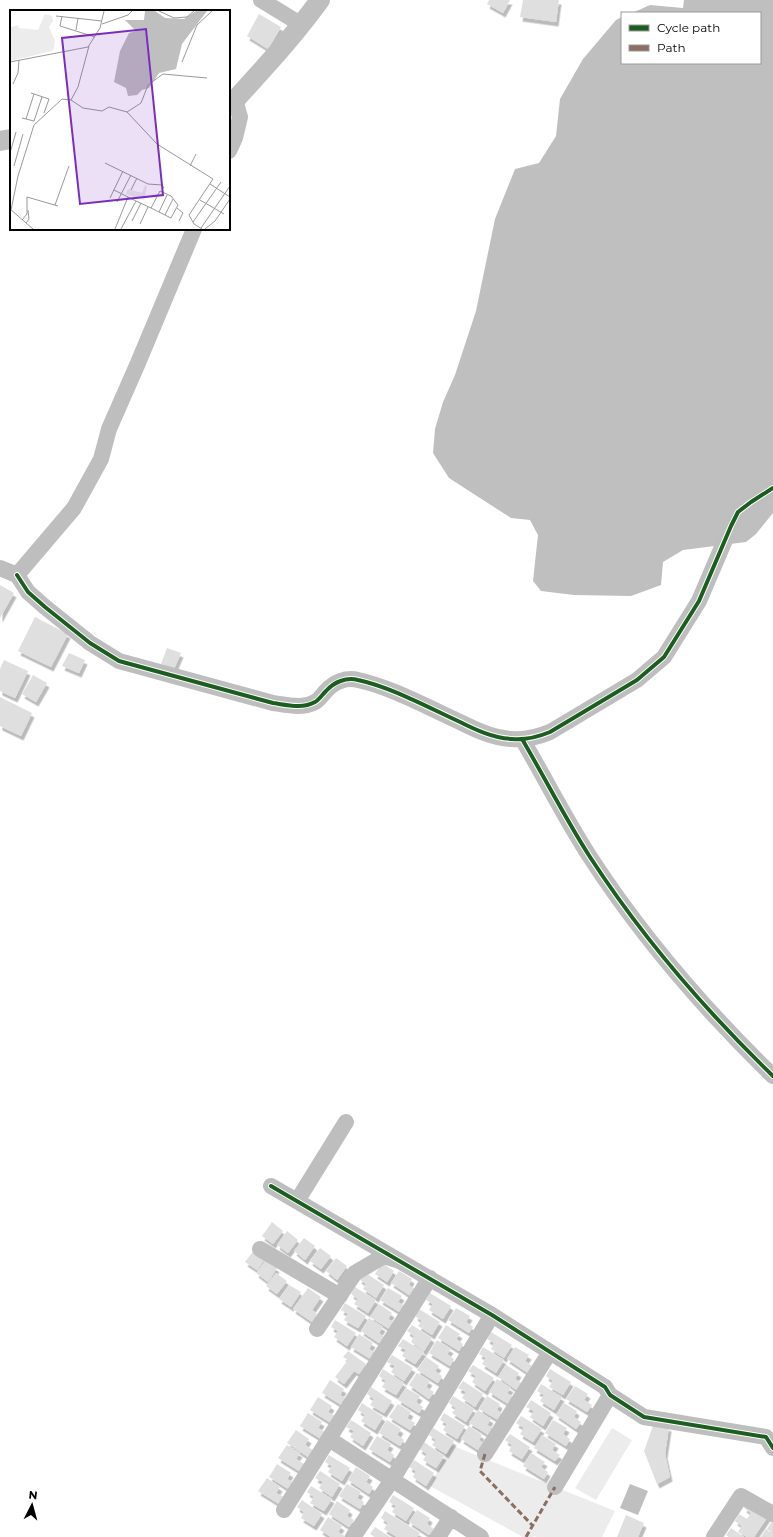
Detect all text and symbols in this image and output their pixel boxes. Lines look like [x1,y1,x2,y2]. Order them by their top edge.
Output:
inset map [10,10,230,230]
legend [621,12,761,64]
text: Cycle path [657,20,720,35]
text: Path [657,40,686,55]
north arrow [12,1485,52,1525]
text: N [28,1488,38,1502]

